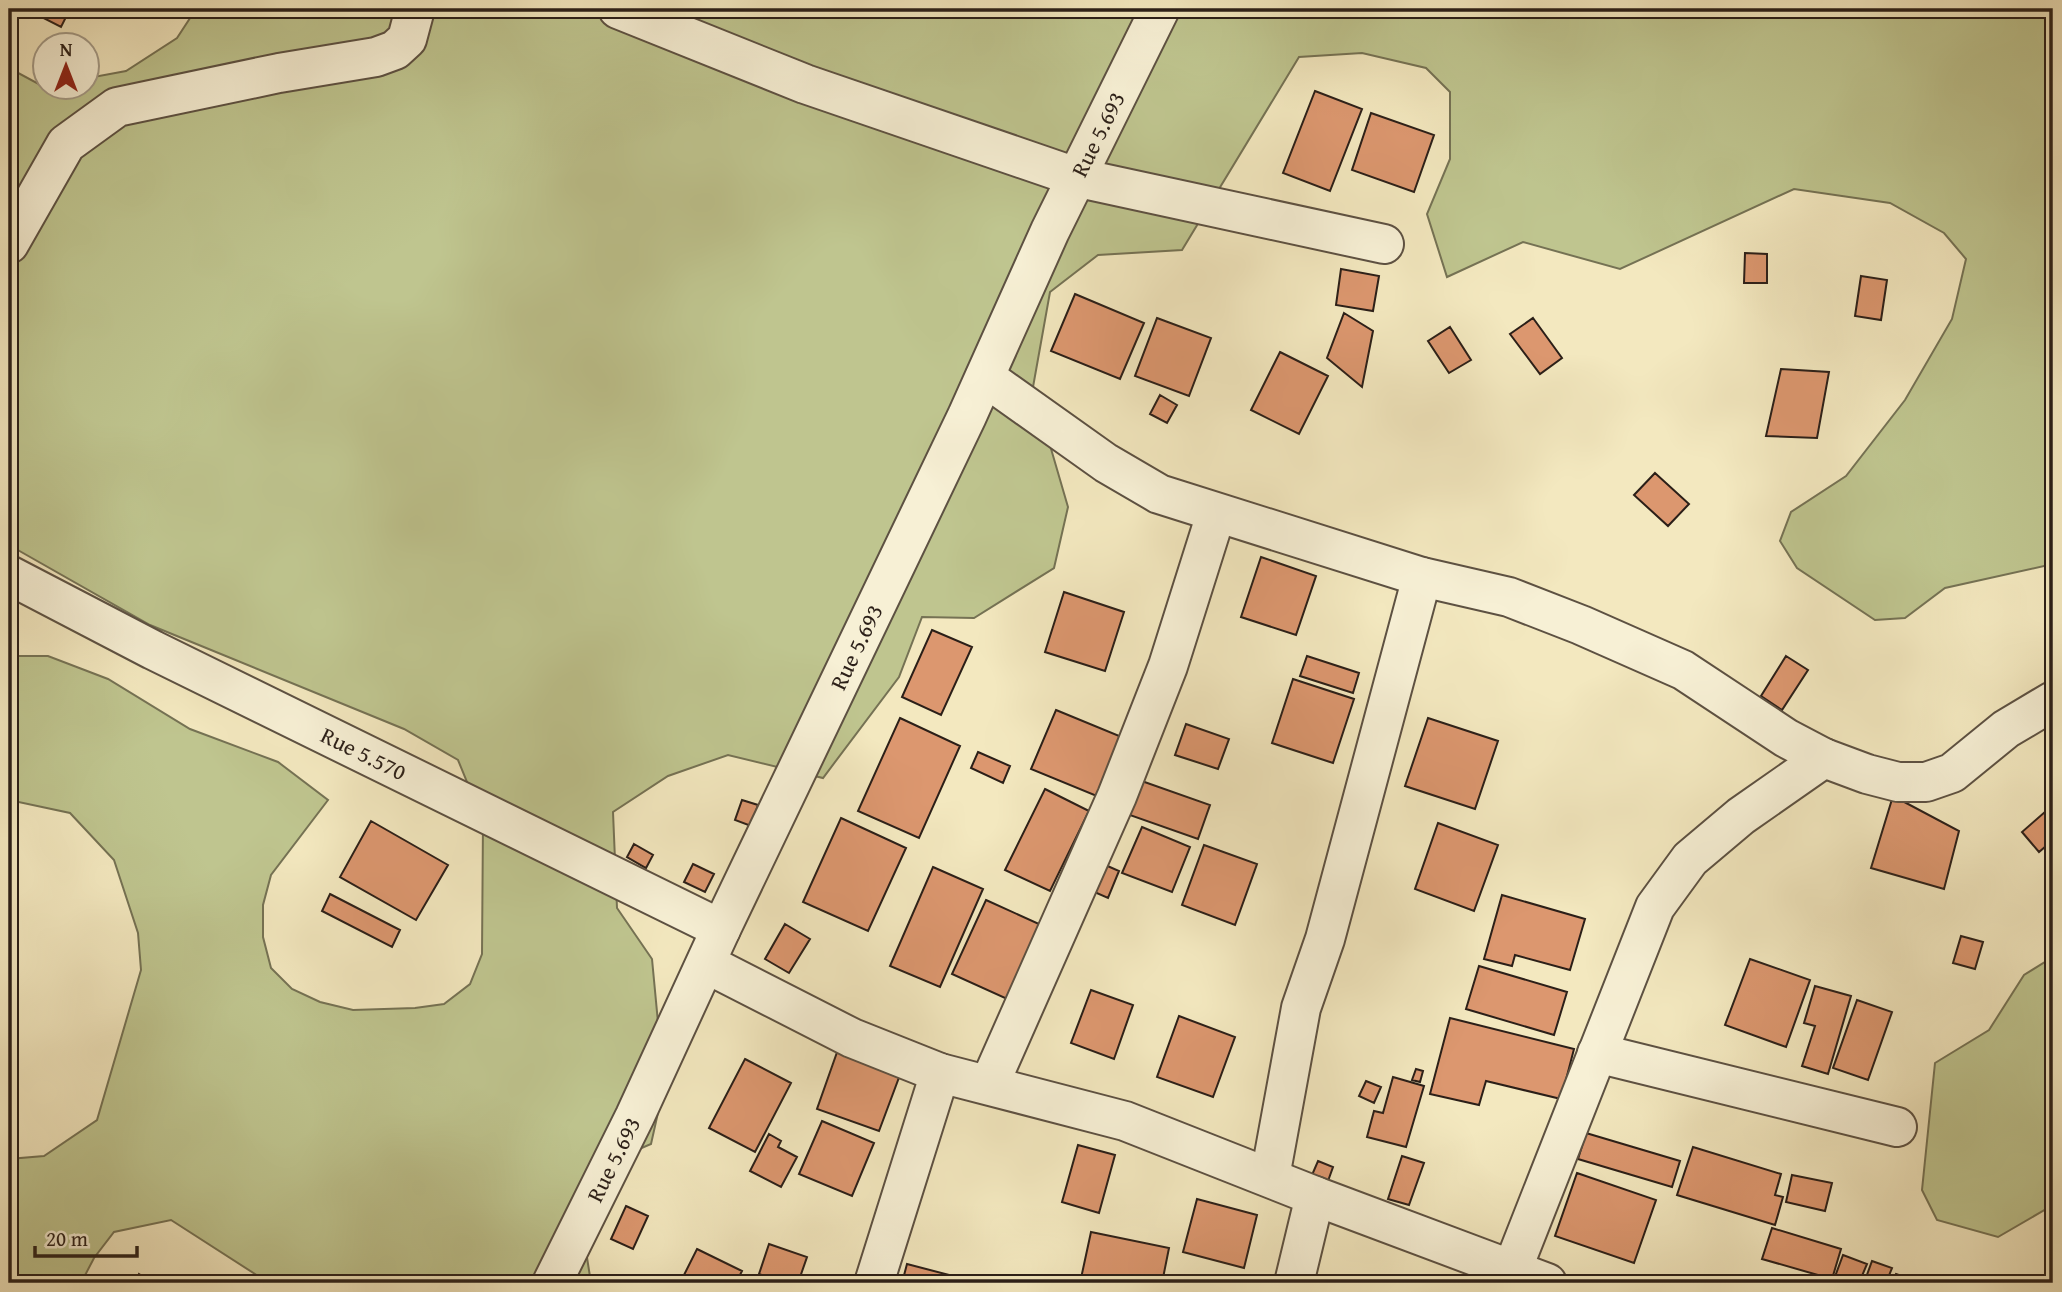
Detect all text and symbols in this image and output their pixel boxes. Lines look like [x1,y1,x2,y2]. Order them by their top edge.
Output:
north arrow [32,32,102,102]
text: N [60,35,73,63]
street label: Rue 5.693 [1062,86,1133,182]
street label: Rue 5.693 [821,598,890,695]
street label: Rue 5.570 [315,718,412,788]
street label: Rue 5.693 [578,1111,648,1208]
scale bar [35,1215,136,1259]
text: 20 m [46,1223,88,1254]

